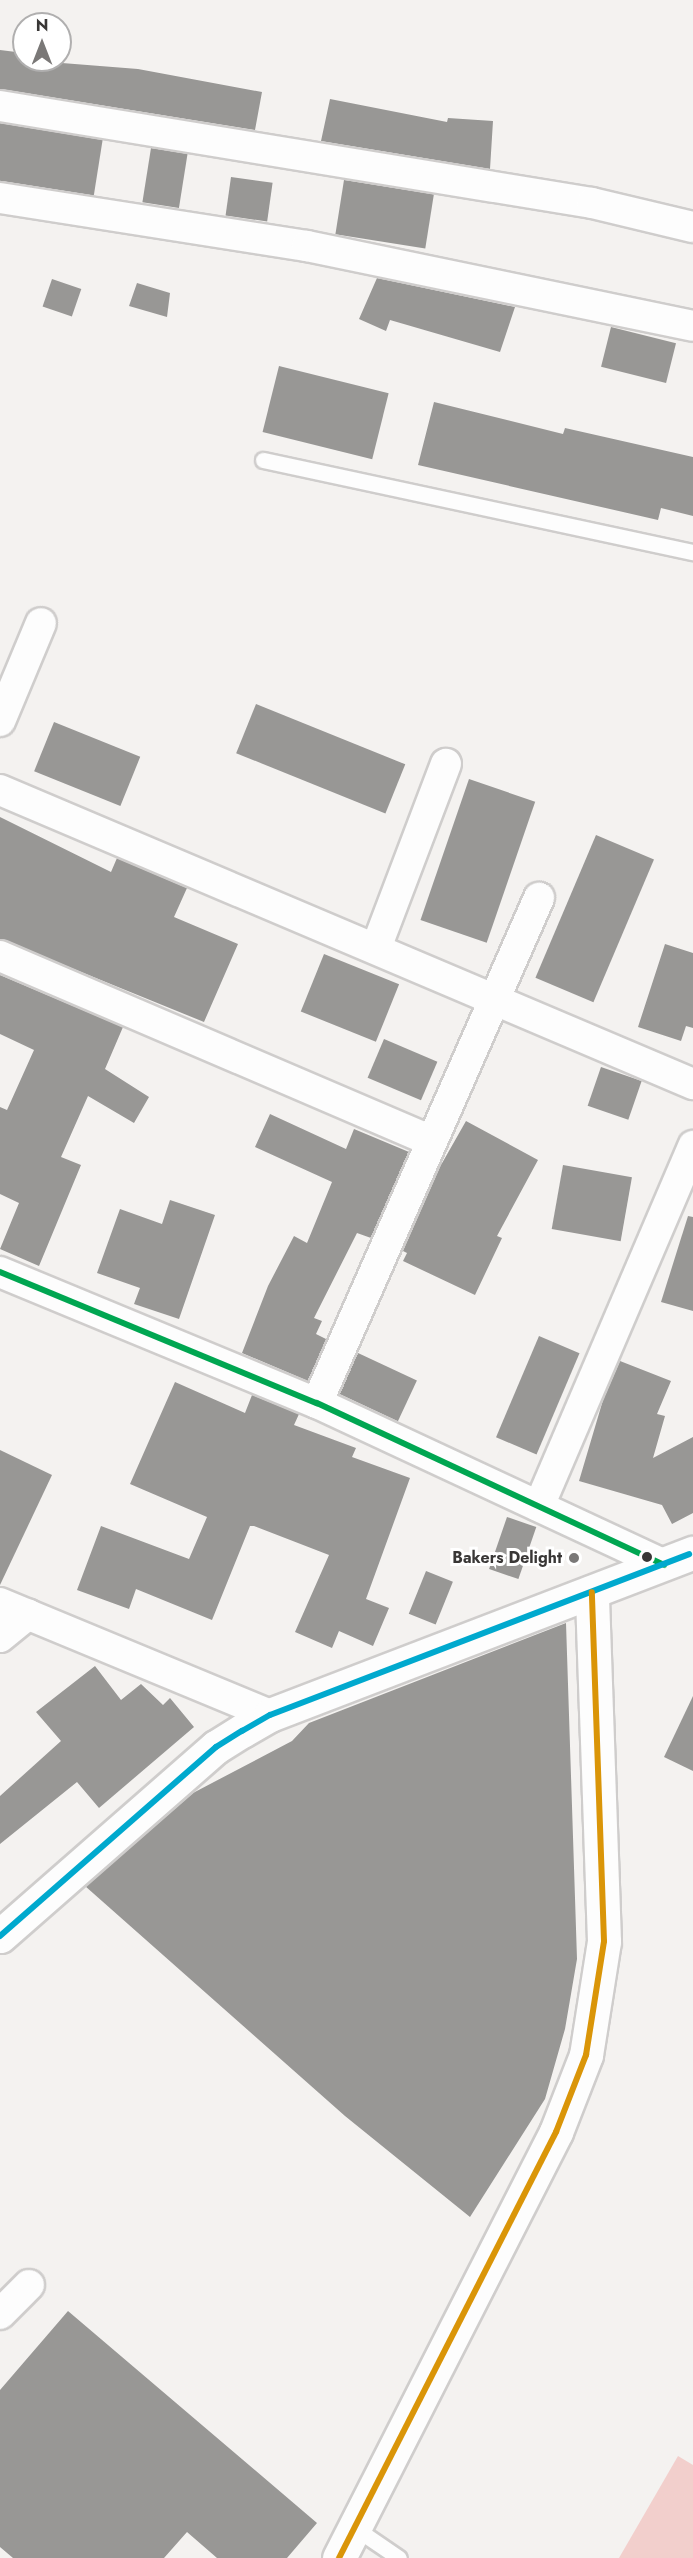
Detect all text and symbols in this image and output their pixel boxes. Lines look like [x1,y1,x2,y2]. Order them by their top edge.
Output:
north arrow [12,12,72,72]
text: N [36,14,48,37]
place label: Bakers Delight [452,1548,562,1568]
marker: Bakers Delight [567,1551,581,1565]
unlabelled marker [641,1551,653,1563]

